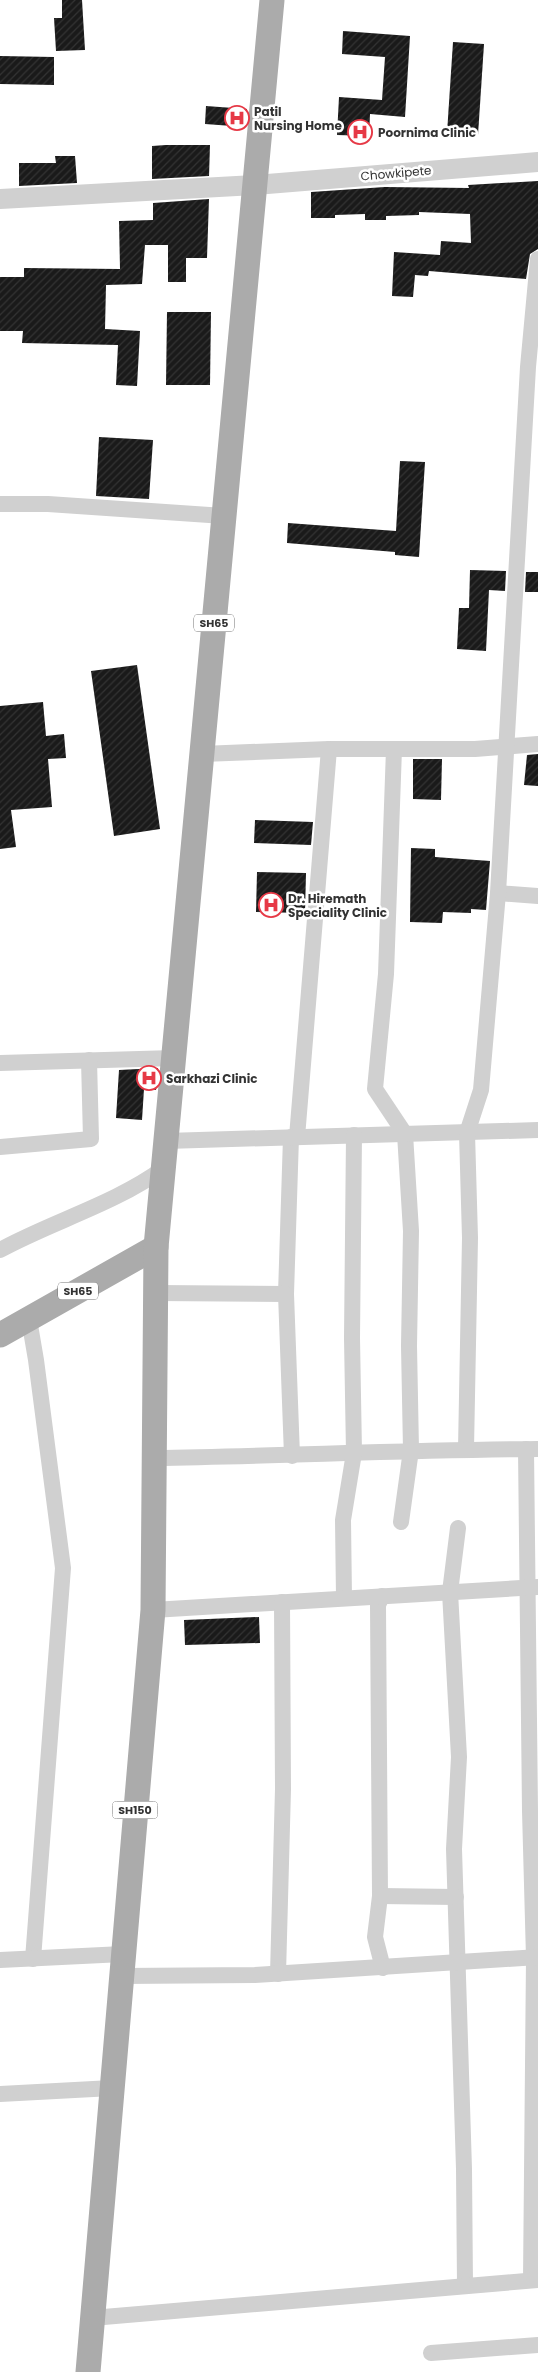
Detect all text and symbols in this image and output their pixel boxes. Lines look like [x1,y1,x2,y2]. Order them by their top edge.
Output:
place label: Patil Nursing Home [254,103,342,134]
hospital icon: Patil Nursing Home [224,105,250,131]
hospital icon: Poornima Clinic [347,119,373,145]
place label: Poornima Clinic [378,124,476,141]
street label: Chowkipete [360,161,432,185]
road number: SH65 [194,614,234,632]
place label: Dr. Hiremath Speciality Clinic [288,890,387,921]
hospital icon: Dr. Hiremath Speciality Clinic [258,892,284,918]
hospital icon: Sarkhazi Clinic [136,1065,162,1091]
place label: Sarkhazi Clinic [166,1070,257,1087]
road number: SH65 [58,1282,98,1300]
road number: SH150 [112,1802,158,1818]

